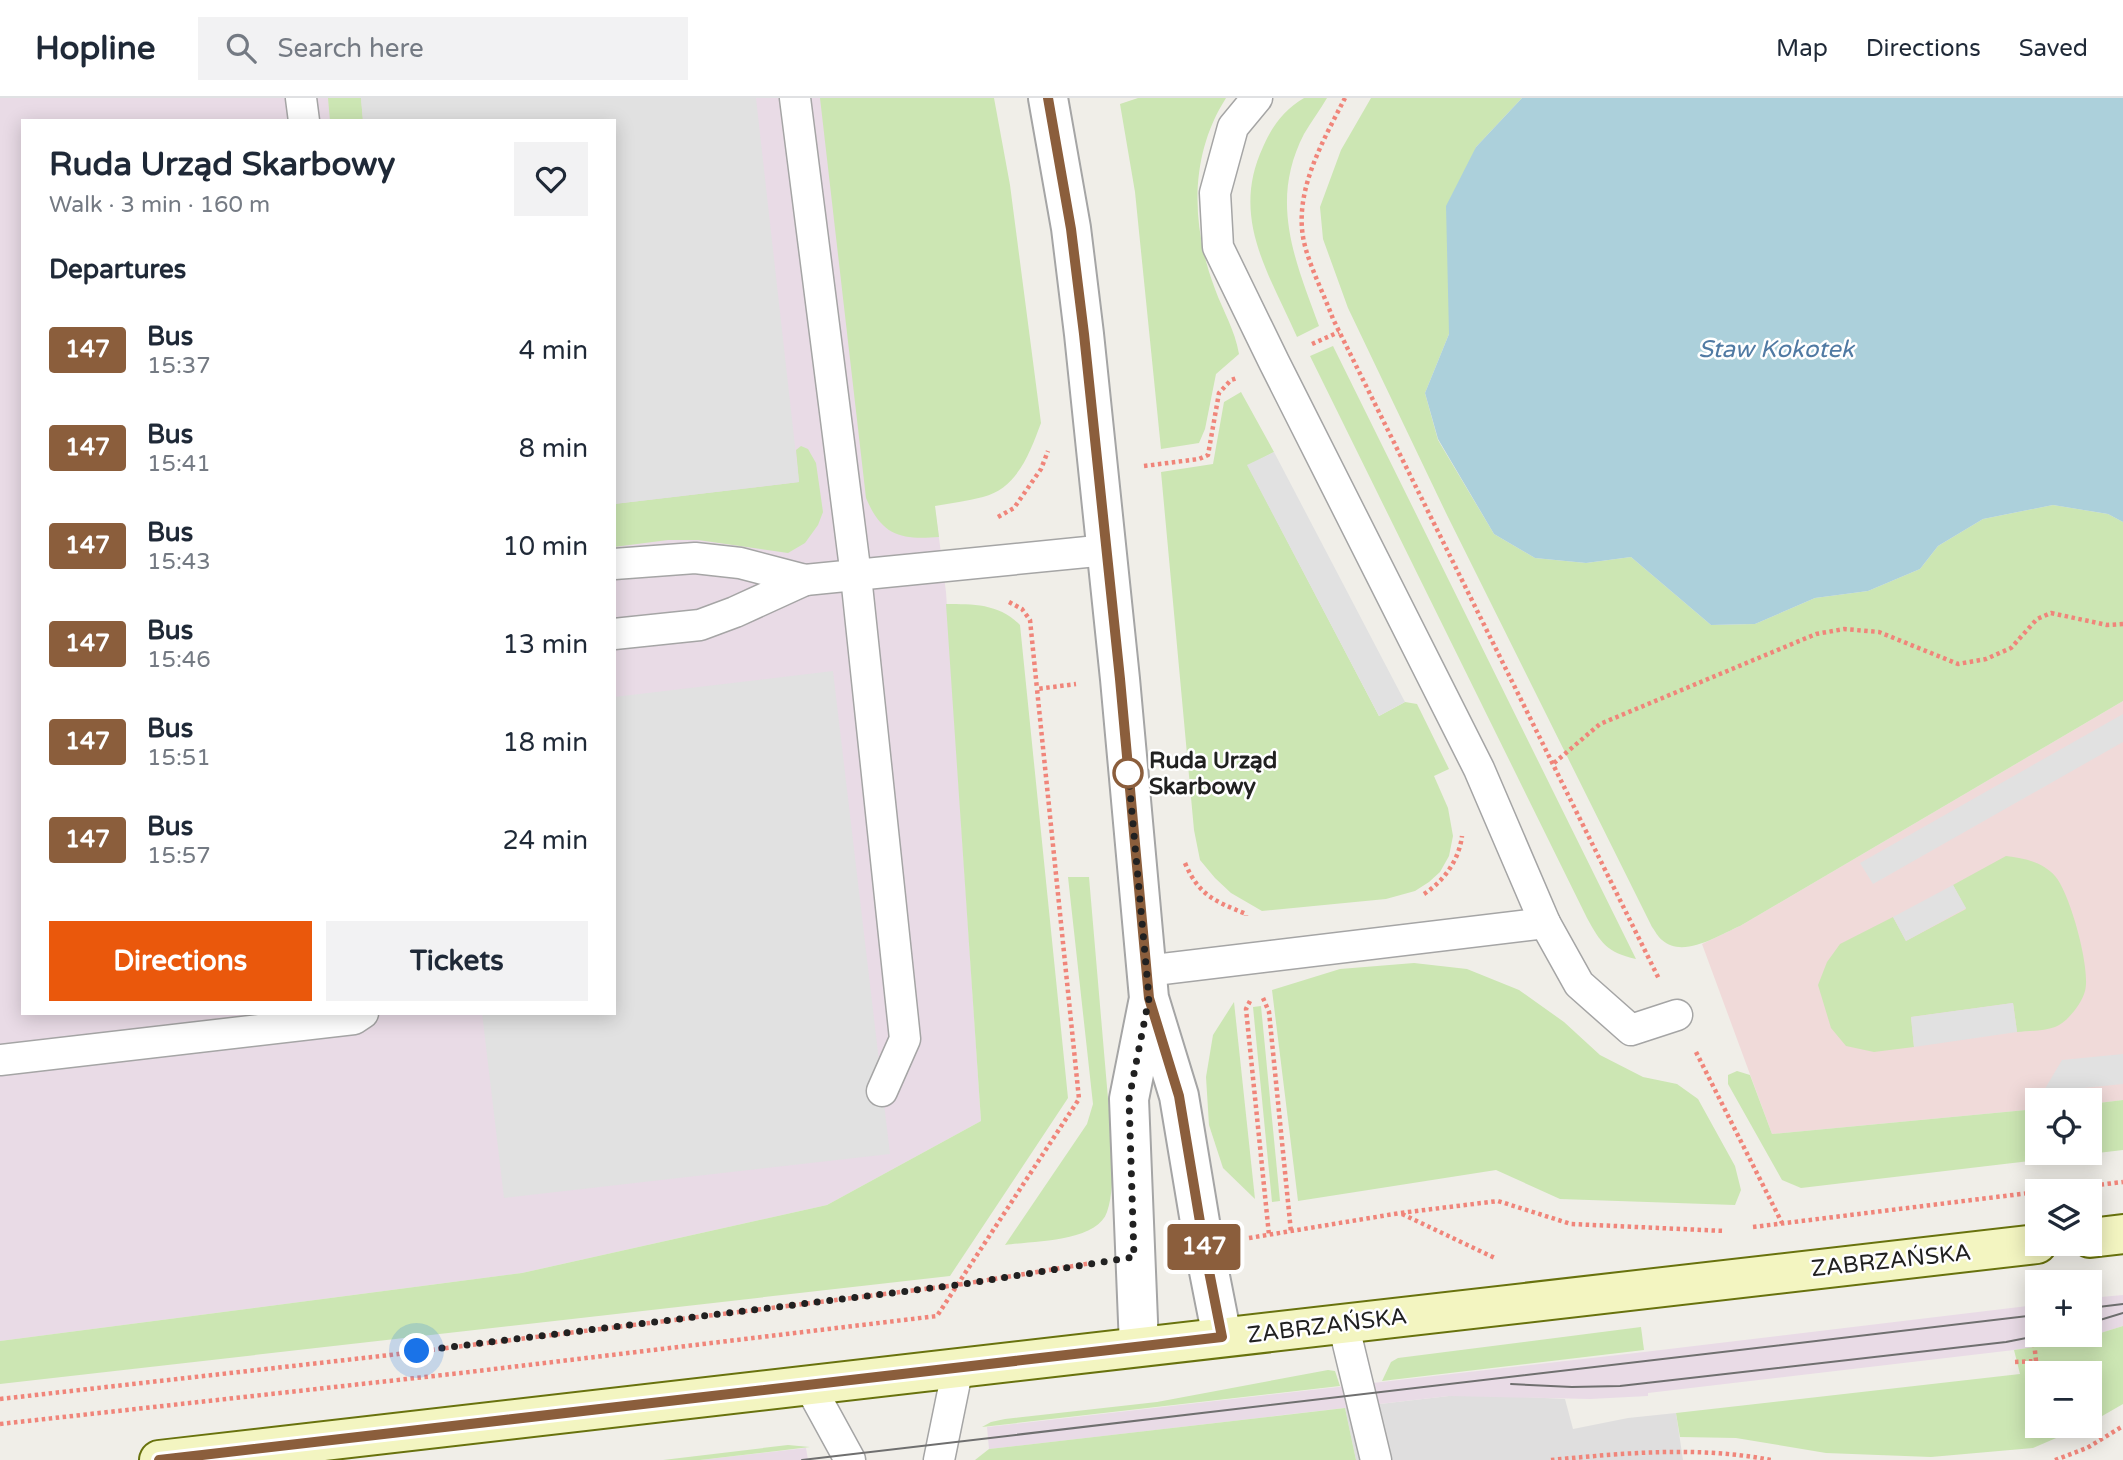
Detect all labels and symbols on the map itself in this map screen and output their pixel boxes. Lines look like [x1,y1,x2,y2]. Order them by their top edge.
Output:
water label: Staw Kokotek [1698,335,1856,364]
place label: Ruda Urząd Skarbowy [1149,747,1277,801]
marker: Ruda Urząd Skarbowy [1113,758,1143,788]
line badge: 147 [1164,1224,1244,1270]
street label: ZABRZAŃSKA [1810,1239,1972,1283]
street label: ZABRZAŃSKA [1246,1302,1409,1350]
your location [399,1333,434,1368]

